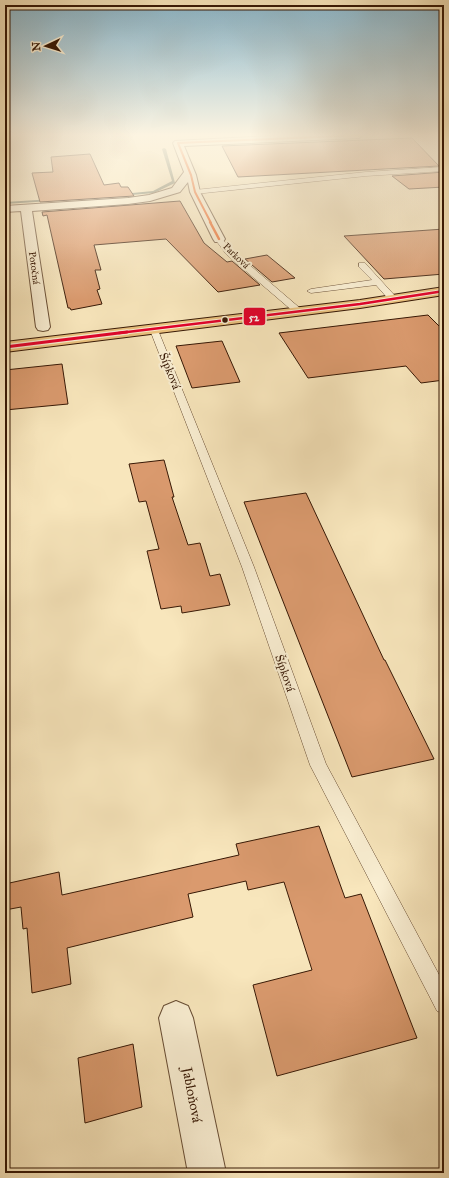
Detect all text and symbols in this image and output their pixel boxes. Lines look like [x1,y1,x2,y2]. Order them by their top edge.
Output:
north arrow [26,26,66,66]
text: N [30,41,43,52]
street label: Parková [220,241,252,272]
street label: Potočná [26,251,42,286]
line badge: 52 [243,307,266,326]
text: 52 [249,311,260,324]
unlabelled marker [220,315,230,325]
street label: Šípková [156,350,186,392]
street label: Šípková [272,652,300,694]
street label: Jabloňová [177,1064,206,1124]

